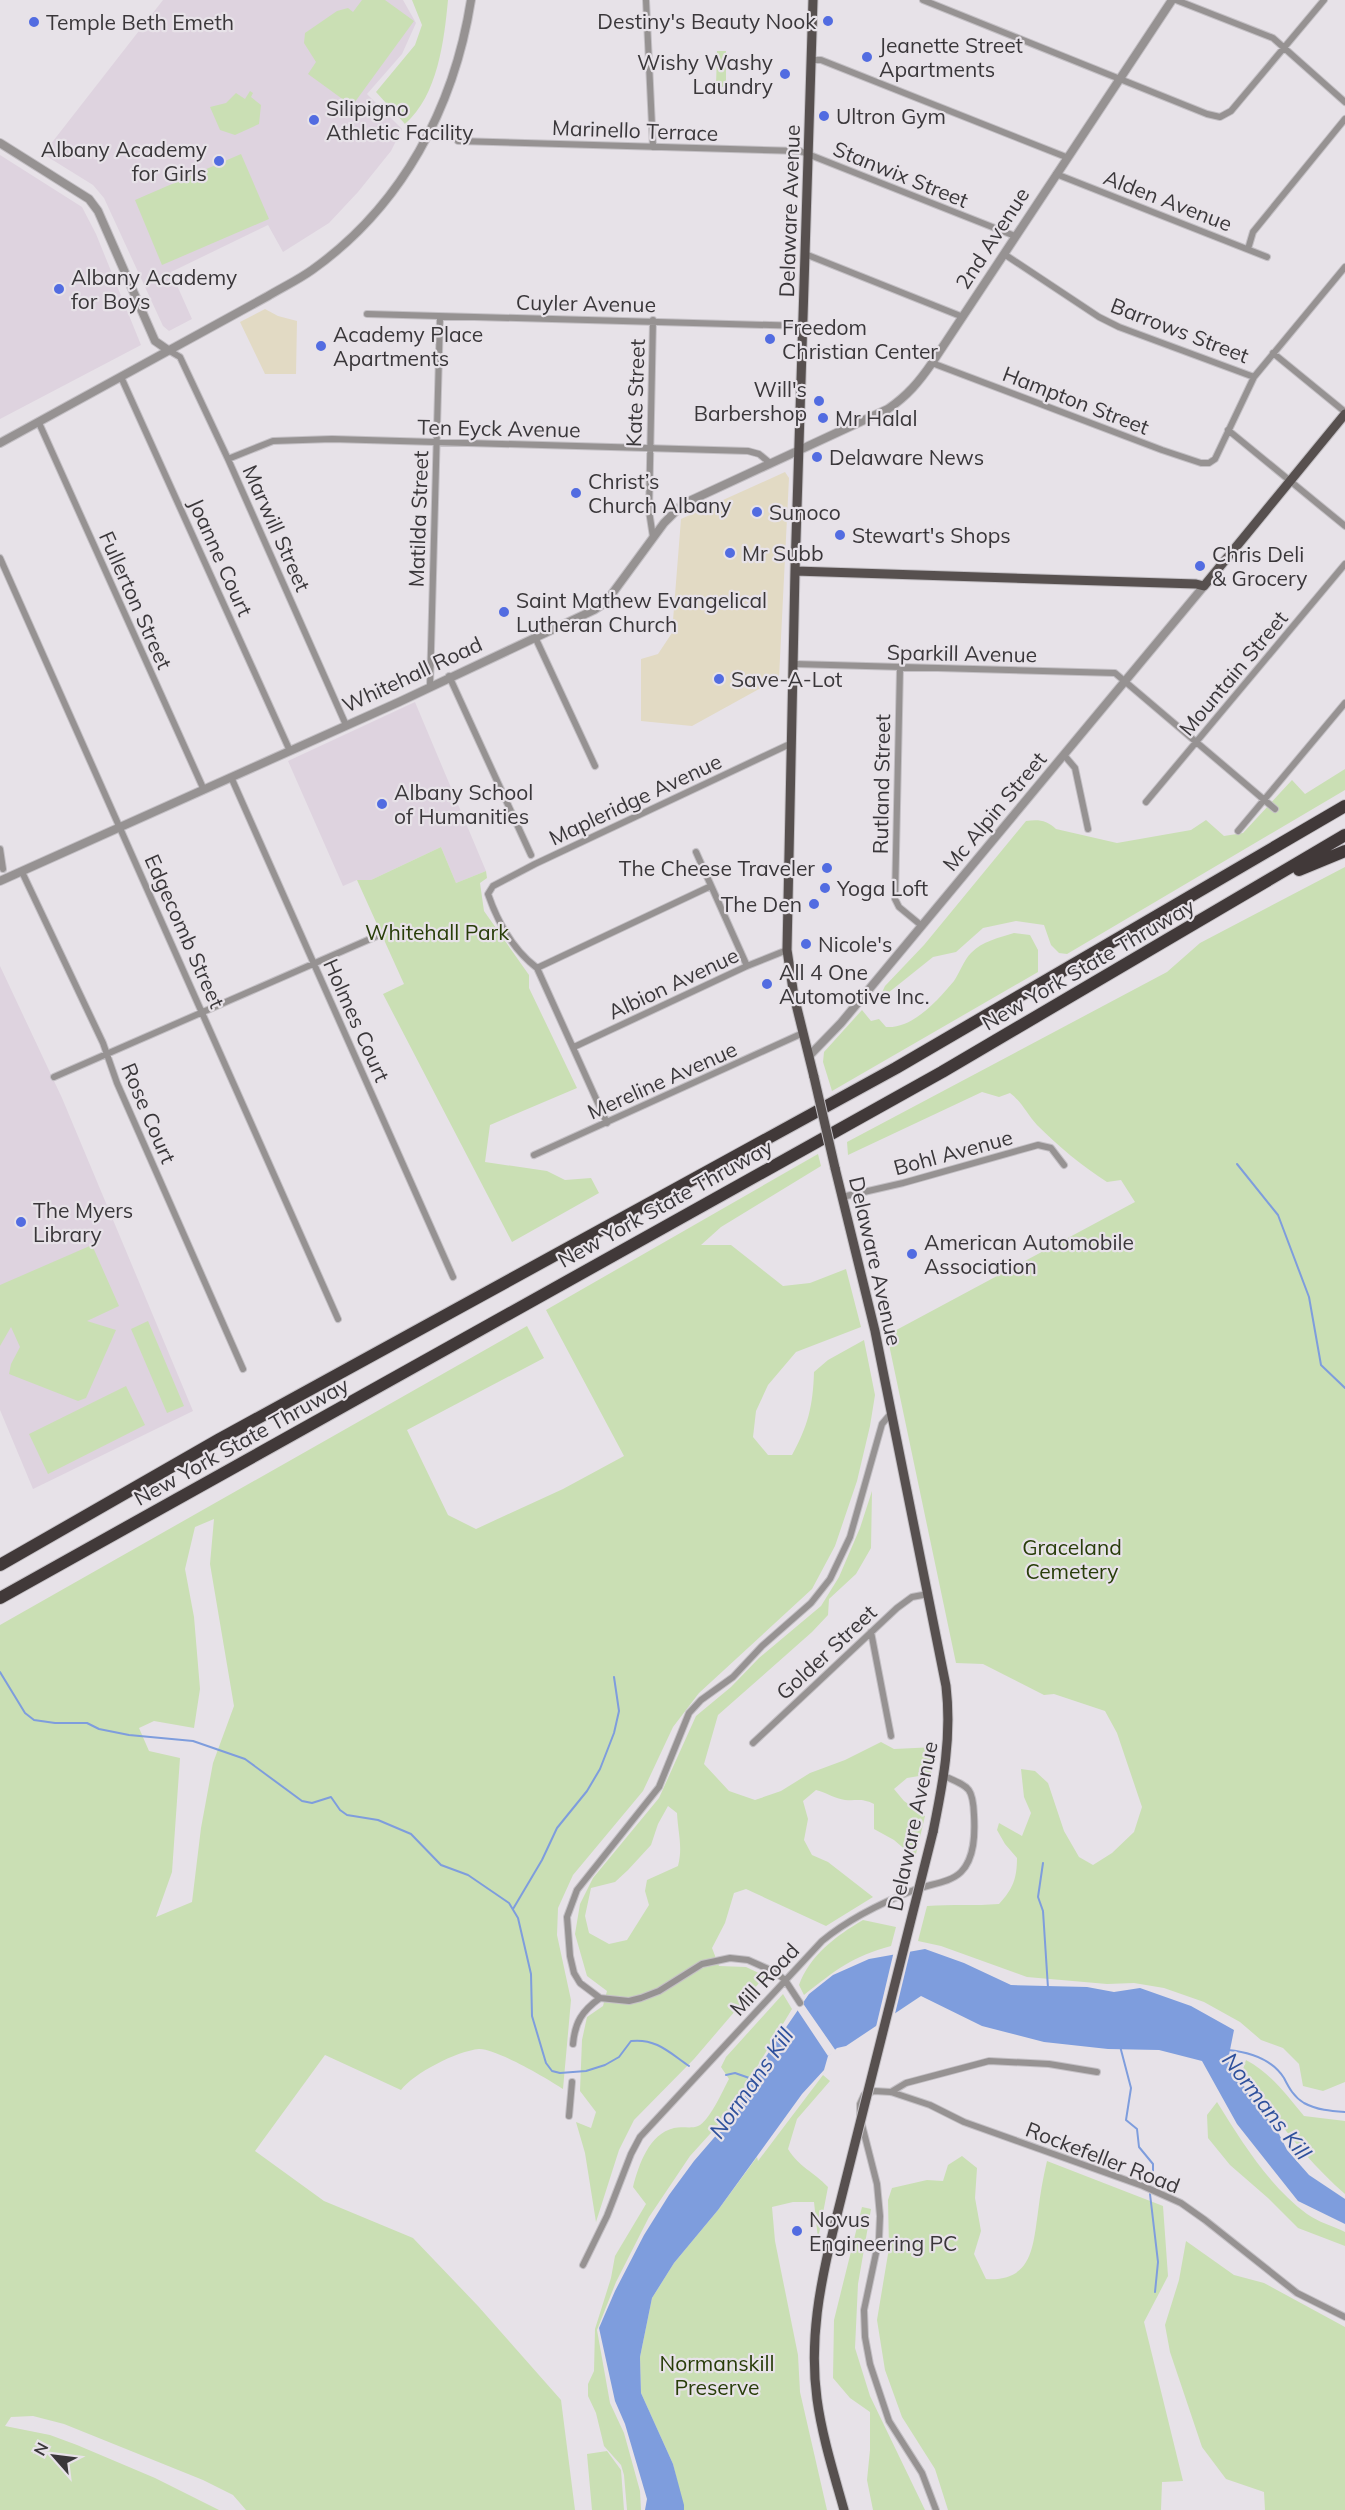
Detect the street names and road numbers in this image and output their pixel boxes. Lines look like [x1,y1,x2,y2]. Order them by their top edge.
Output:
street label: Marinello Terrace [551,114,719,146]
street label: Delaware Avenue [773,124,805,298]
street label: Stanwix Street [830,135,972,213]
street label: Alden Avenue [1100,164,1236,236]
street label: 2nd Avenue [949,182,1035,294]
street label: Cuyler Avenue [516,289,656,317]
street label: Barrows Street [1107,292,1253,368]
street label: Kate Street [620,339,650,447]
street label: Hampton Street [999,360,1153,440]
street label: Ten Eyck Avenue [417,414,581,442]
street label: Matilda Street [403,450,433,588]
street label: Marwill Street [238,461,316,595]
street label: Joanne Court [183,494,259,620]
street label: Fullerton Street [94,527,178,673]
street label: Mountain Street [1173,605,1293,741]
street label: Whitehall Road [338,630,486,718]
street label: Sparkill Avenue [887,639,1037,667]
street label: Rutland Street [867,714,895,854]
street label: Mc Alpin Street [937,746,1051,876]
street label: Mapleridge Avenue [545,748,725,850]
street label: Edgecomb Street [139,850,231,1012]
street label: New York State Thruway [977,892,1199,1036]
street label: Albion Avenue [604,941,742,1025]
street label: Holmes Court [318,954,396,1086]
street label: Mereline Avenue [583,1035,741,1125]
street label: Rose Court [116,1059,182,1167]
street label: Bohl Avenue [891,1124,1015,1180]
street label: New York State Thruway [553,1133,777,1273]
street label: Delaware Avenue [844,1174,908,1348]
street label: New York State Thruway [129,1371,353,1511]
street label: Golder Street [770,1599,882,1705]
street label: Delaware Avenue [881,1739,943,1913]
street label: Mill Road [724,1937,804,2021]
street label: Rockefeller Road [1022,2116,1184,2198]

